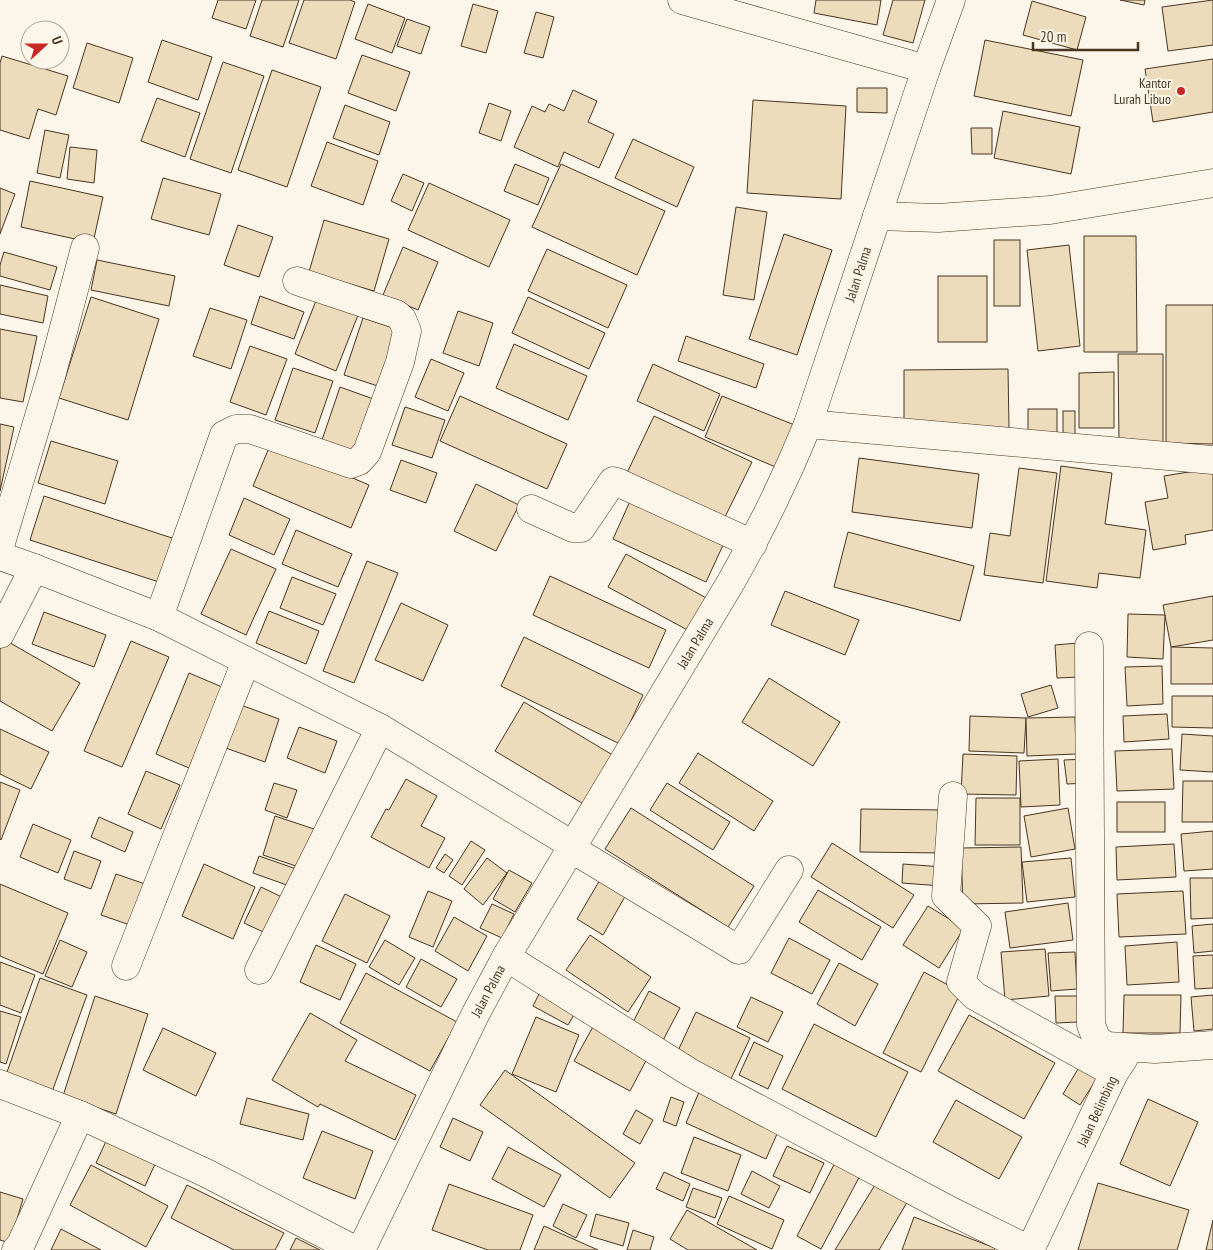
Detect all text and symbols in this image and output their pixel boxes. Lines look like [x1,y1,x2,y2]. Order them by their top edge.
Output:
north arrow [20,20,70,70]
scale bar [1033,20,1138,52]
text: 20 m [1040,27,1066,46]
text: U [47,34,67,47]
place label: Kantor Lurah Libuo [1114,74,1171,108]
marker: Kantor Lurah Libuo [1175,85,1187,97]
street label: Jalan Palma [840,244,875,305]
street label: Jalan Palma [672,614,717,673]
street label: Jalan Palma [466,962,509,1021]
street label: Jalan Belimbing [1072,1073,1121,1150]

